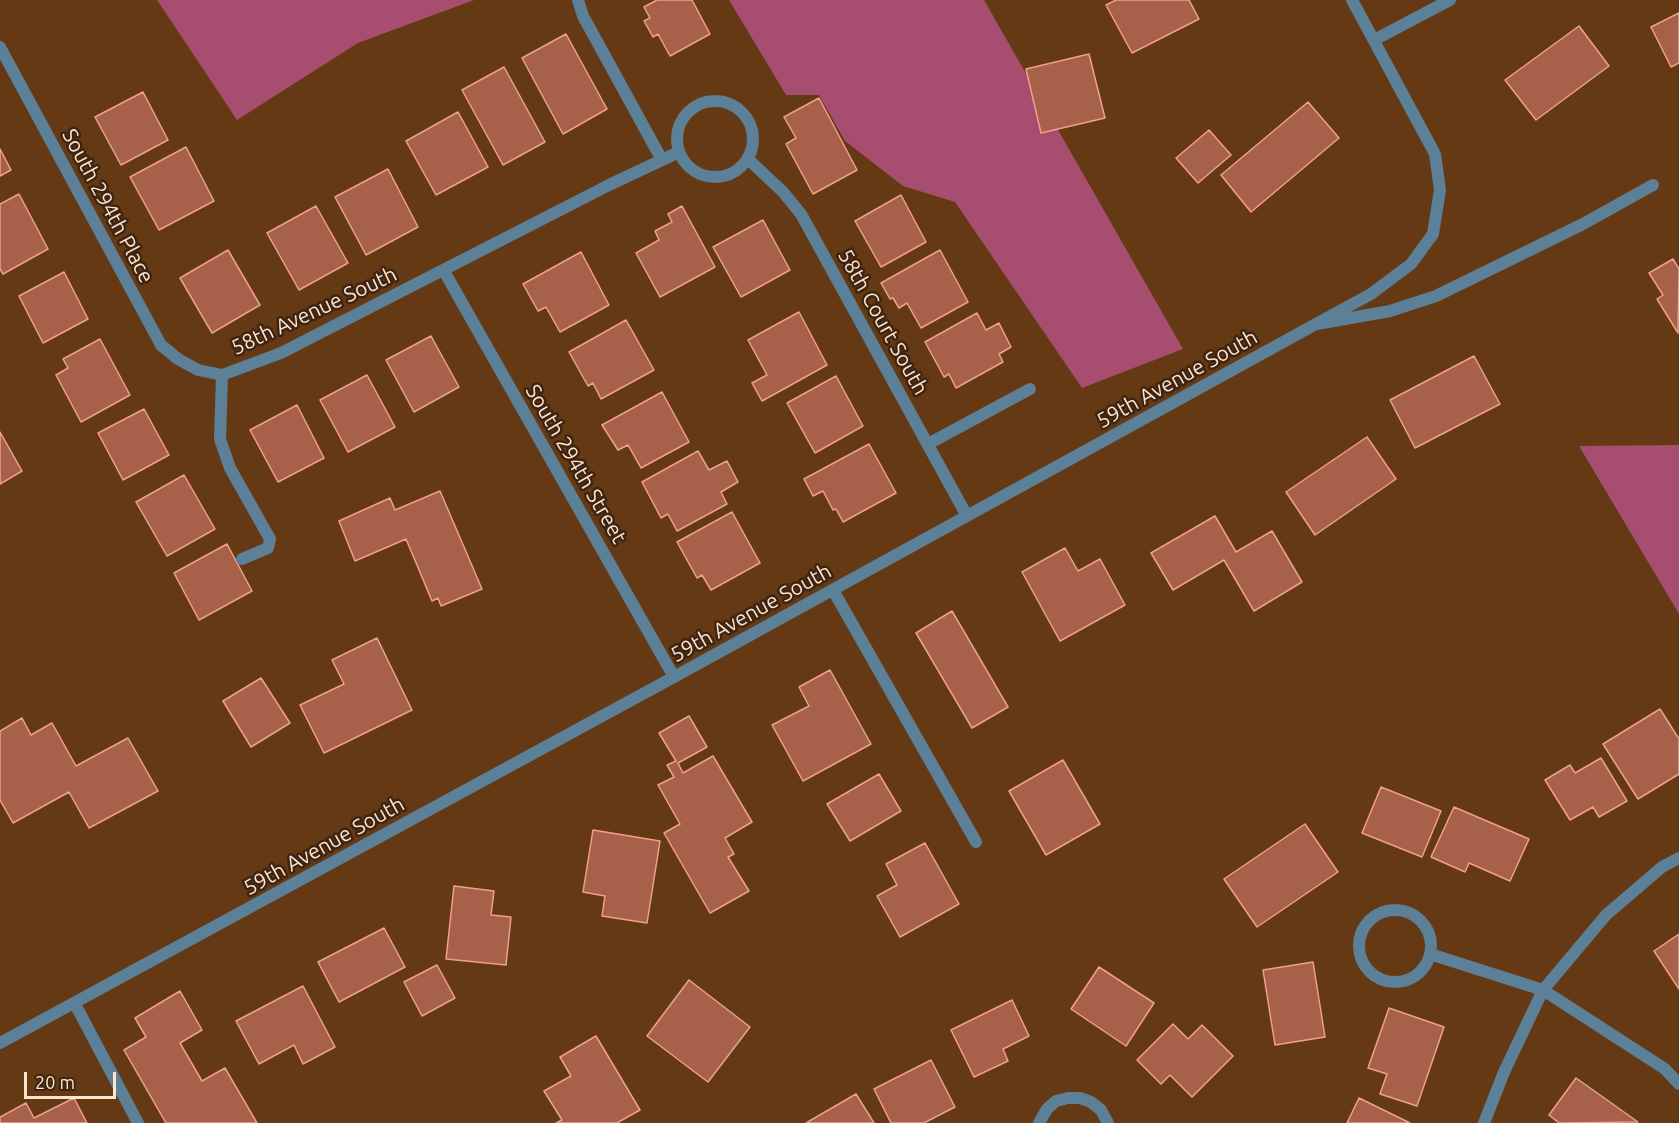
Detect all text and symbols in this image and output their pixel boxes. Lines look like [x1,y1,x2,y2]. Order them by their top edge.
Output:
street label: South 294th Place [57,125,159,287]
street label: 58th Court South [833,245,933,399]
street label: 58th Avenue South [227,262,401,360]
street label: 59th Avenue South [1092,324,1262,434]
street label: South 294th Street [520,380,632,548]
street label: 59th Avenue South [666,558,836,668]
street label: 59th Avenue South [239,791,409,901]
scale bar [27,1060,118,1098]
text: 20 m [35,1072,75,1092]

